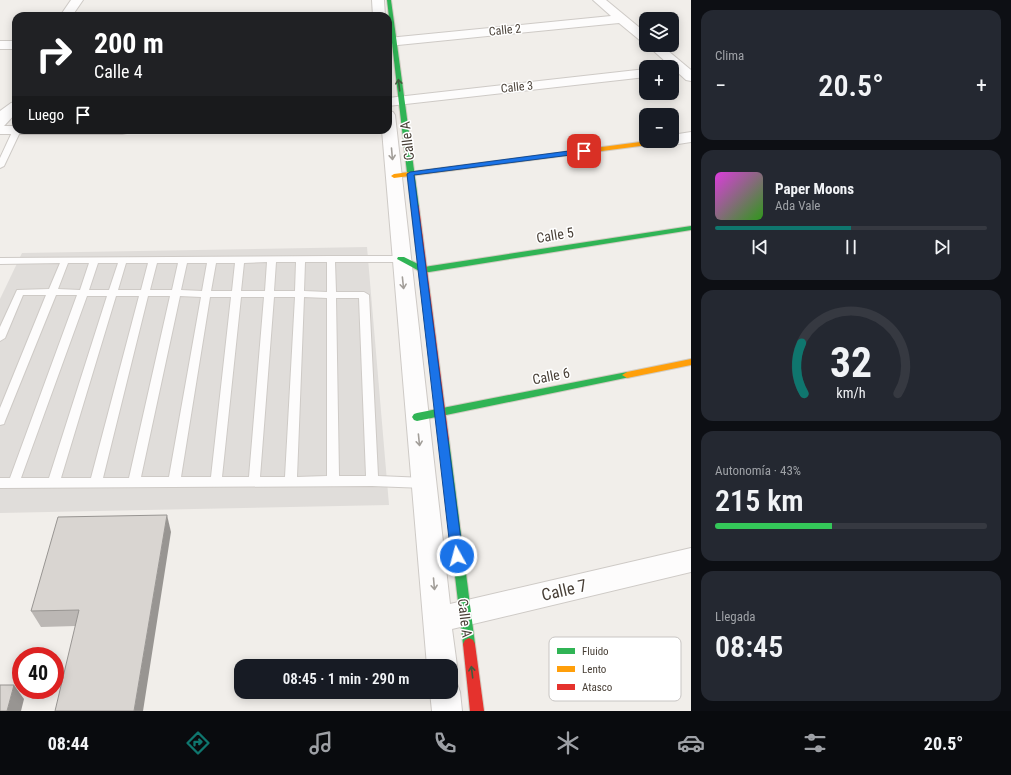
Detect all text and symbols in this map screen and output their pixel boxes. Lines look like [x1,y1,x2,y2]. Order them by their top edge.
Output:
map controls [639,12,679,148]
button: layers [639,12,679,52]
street label: Calle 2 [488,21,522,39]
text: 200 m [94,27,164,60]
icon: right [28,28,80,80]
text: Clima [715,48,744,63]
button: + [639,60,679,100]
text: Calle 4 [94,61,143,82]
text: 20.5° [818,68,884,103]
text: − [715,73,726,98]
text: + [976,73,987,98]
street label: Calle 3 [500,78,534,96]
one-way arrow [395,79,403,92]
icon: arrive [72,104,94,126]
text: Luego [28,106,64,124]
button: − [639,108,679,148]
street label: Calle A [397,121,417,161]
pin [567,134,601,168]
icon: arrive [573,140,595,162]
one-way arrow [388,147,395,160]
text: Paper Moons [775,180,854,198]
text: Ada Vale [775,198,820,213]
street label: Calle 5 [535,224,575,246]
icon: previous [749,236,771,258]
icon: pause [840,236,862,258]
icon: next [931,236,953,258]
one-way arrow [399,276,407,289]
text: 32 [830,337,872,386]
street label: Calle 6 [531,365,571,387]
text: km/h [836,384,866,400]
one-way arrow [416,433,423,446]
text: Autonomía · 43% [715,463,801,478]
text: 215 km [715,483,804,518]
position arrow [436,535,478,577]
street label: Calle 7 [539,575,589,605]
one-way arrow [430,577,437,590]
street label: Calle A [455,598,475,638]
text: Llegada [715,609,756,624]
text: 08:45 [715,629,783,664]
legend [549,637,681,701]
text: Fluido [582,645,609,658]
speed limit sign: 40 [12,647,64,699]
text: Lento [582,663,607,676]
one-way arrow [468,666,475,679]
text: 08:45 · 1 min · 290 m [283,670,409,688]
text: Atasco [582,681,613,694]
icon: directions [184,729,212,757]
icon: music [307,729,335,757]
icon: phone [431,729,459,757]
icon: climate [554,729,582,757]
icon: car [677,729,705,757]
icon: filters [801,729,829,757]
text: 08:44 [48,733,89,754]
text: 20.5° [924,733,963,754]

